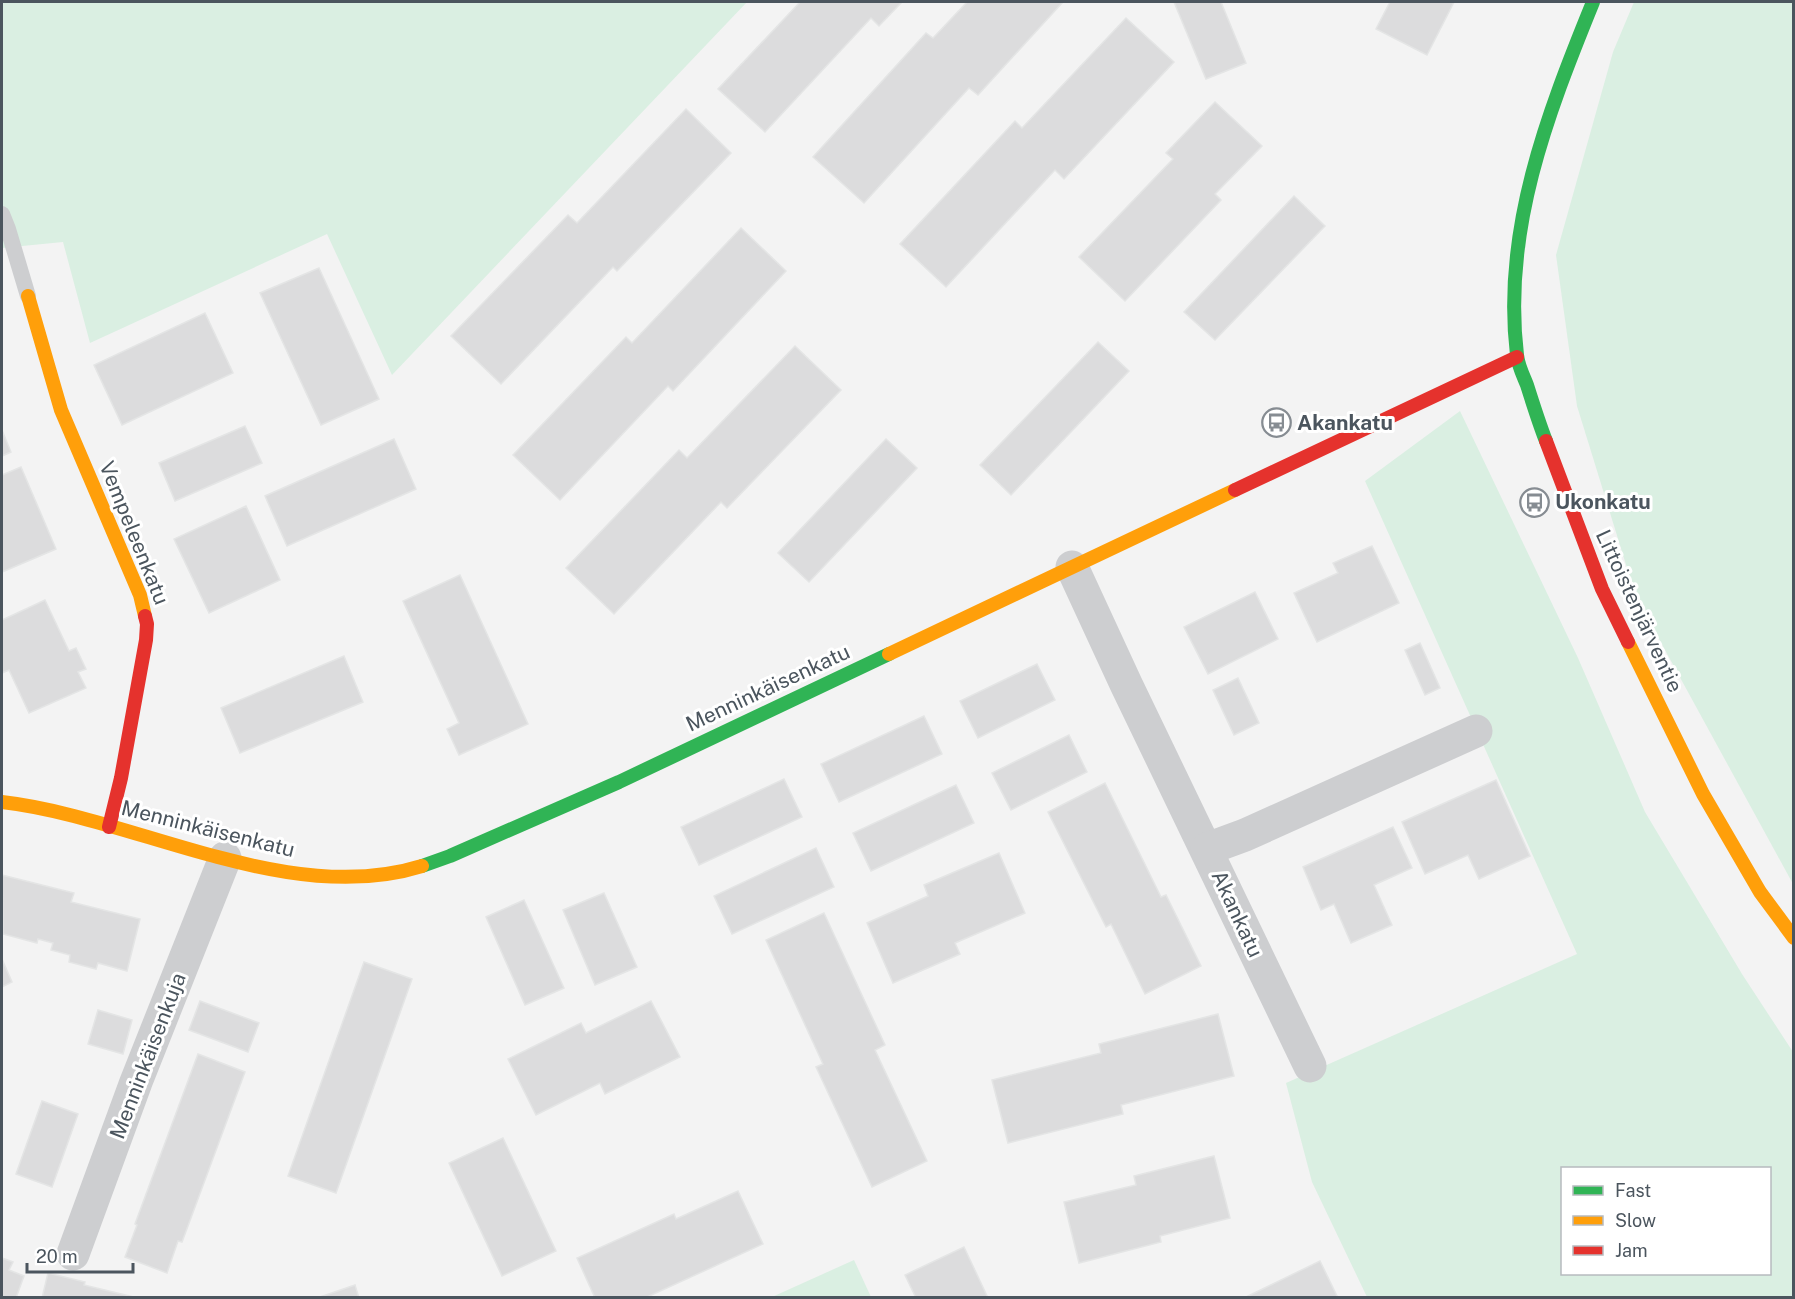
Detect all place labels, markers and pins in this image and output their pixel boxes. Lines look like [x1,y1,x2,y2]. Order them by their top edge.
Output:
bus stop icon: Akankatu [1260,407,1292,439]
place label: Akankatu [1297,410,1393,435]
bus stop icon: Ukonkatu [1518,486,1550,518]
place label: Ukonkatu [1555,489,1651,514]

